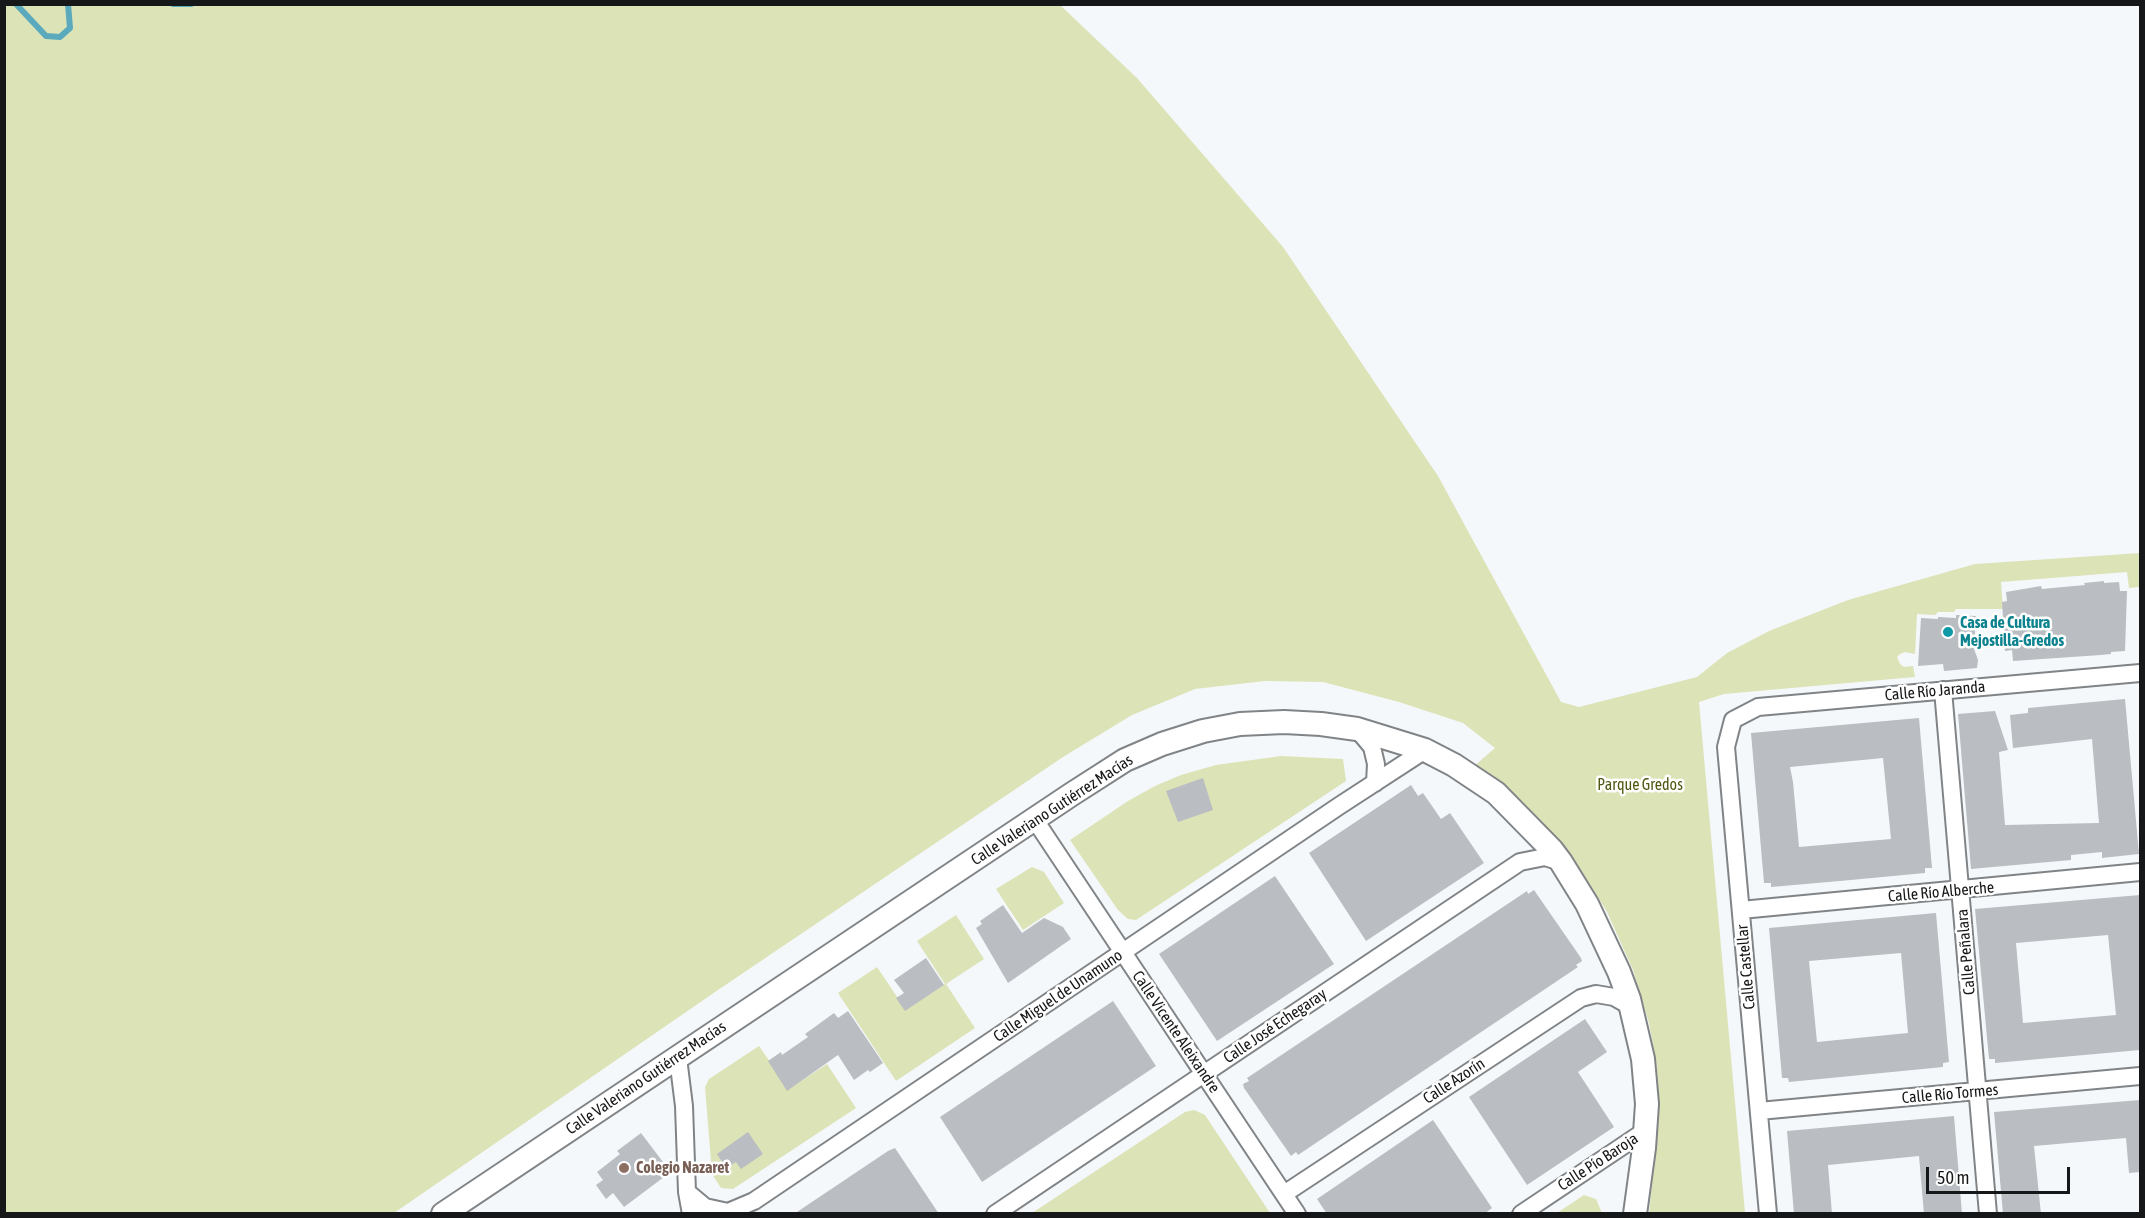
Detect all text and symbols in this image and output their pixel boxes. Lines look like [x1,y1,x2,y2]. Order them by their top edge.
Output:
place label: Casa de Cultura Mejostilla-Gredos [1960,613,2064,651]
marker: Casa de Cultura Mejostilla-Gredos [1941,625,1955,639]
street label: Calle Río Jaranda [1884,677,1986,705]
street label: Calle Valeriano Gutiérrez Macías [967,750,1137,870]
park label: Parque Gredos [1597,775,1683,795]
street label: Calle Río Alberche [1887,878,1995,906]
street label: Calle Peñalara [1953,908,1979,996]
street label: Calle Castellar [1733,924,1759,1010]
street label: Calle Miguel de Unamuno [990,946,1126,1046]
street label: Calle Vicente Aleixandre [1128,967,1224,1097]
street label: Calle José Echegaray [1220,984,1330,1068]
street label: Calle Valeriano Gutiérrez Macías [562,1017,730,1139]
street label: Calle Azorín [1420,1054,1488,1108]
street label: Calle Río Tormes [1901,1080,1999,1108]
street label: Calle Pío Baroja [1554,1129,1642,1195]
scale bar [1929,1155,2073,1193]
place label: Colegio Nazaret [636,1158,729,1178]
marker: Colegio Nazaret [617,1161,631,1175]
text: 50 m [1937,1167,1969,1188]

